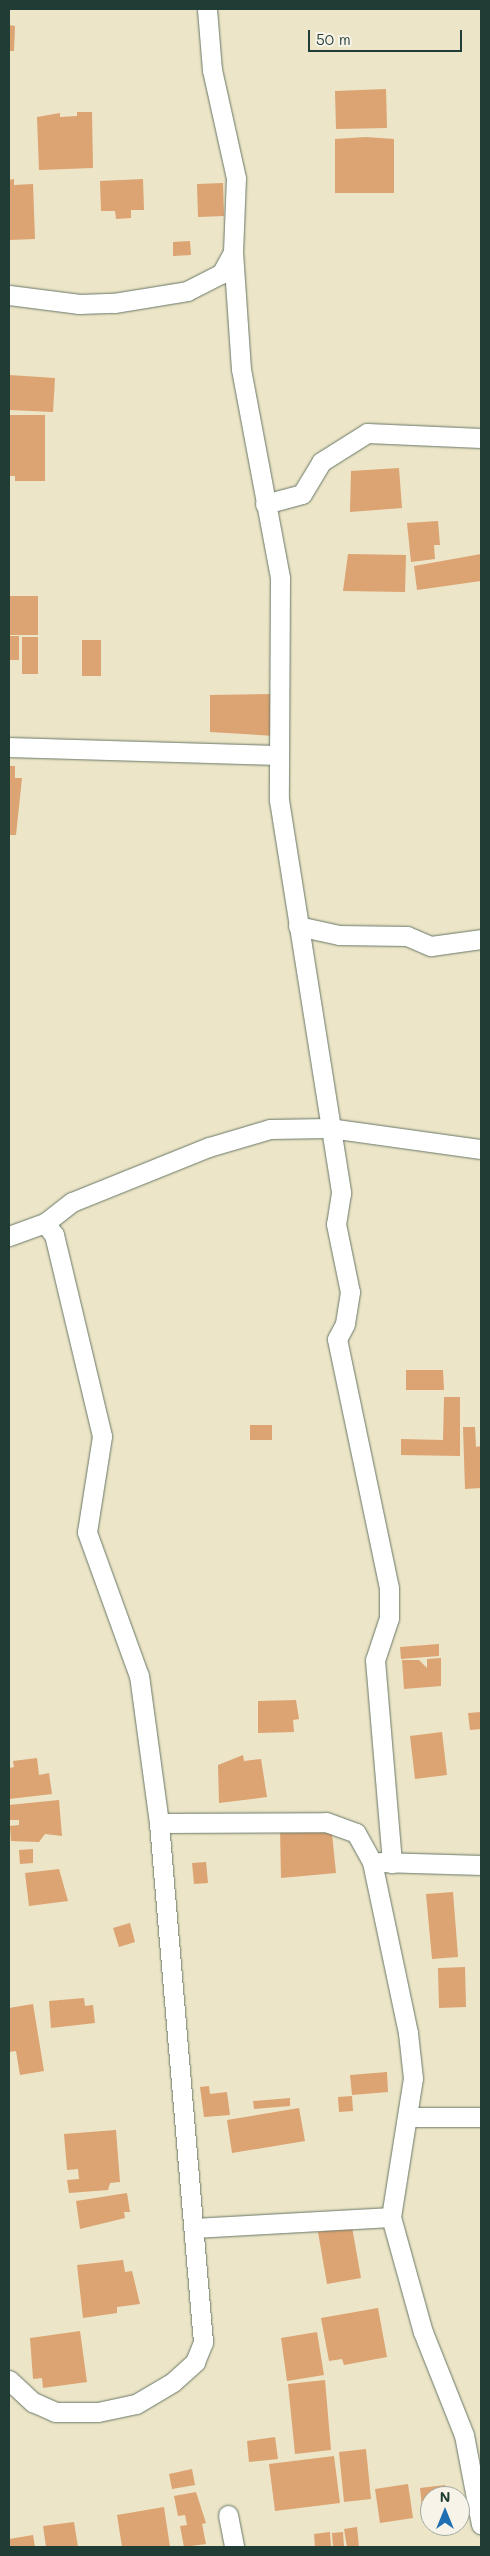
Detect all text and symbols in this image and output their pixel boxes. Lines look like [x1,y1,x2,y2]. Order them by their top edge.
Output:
scale bar [310,20,464,52]
text: 50 m [316,29,351,49]
north arrow [420,2486,470,2536]
text: N [440,2487,450,2506]

